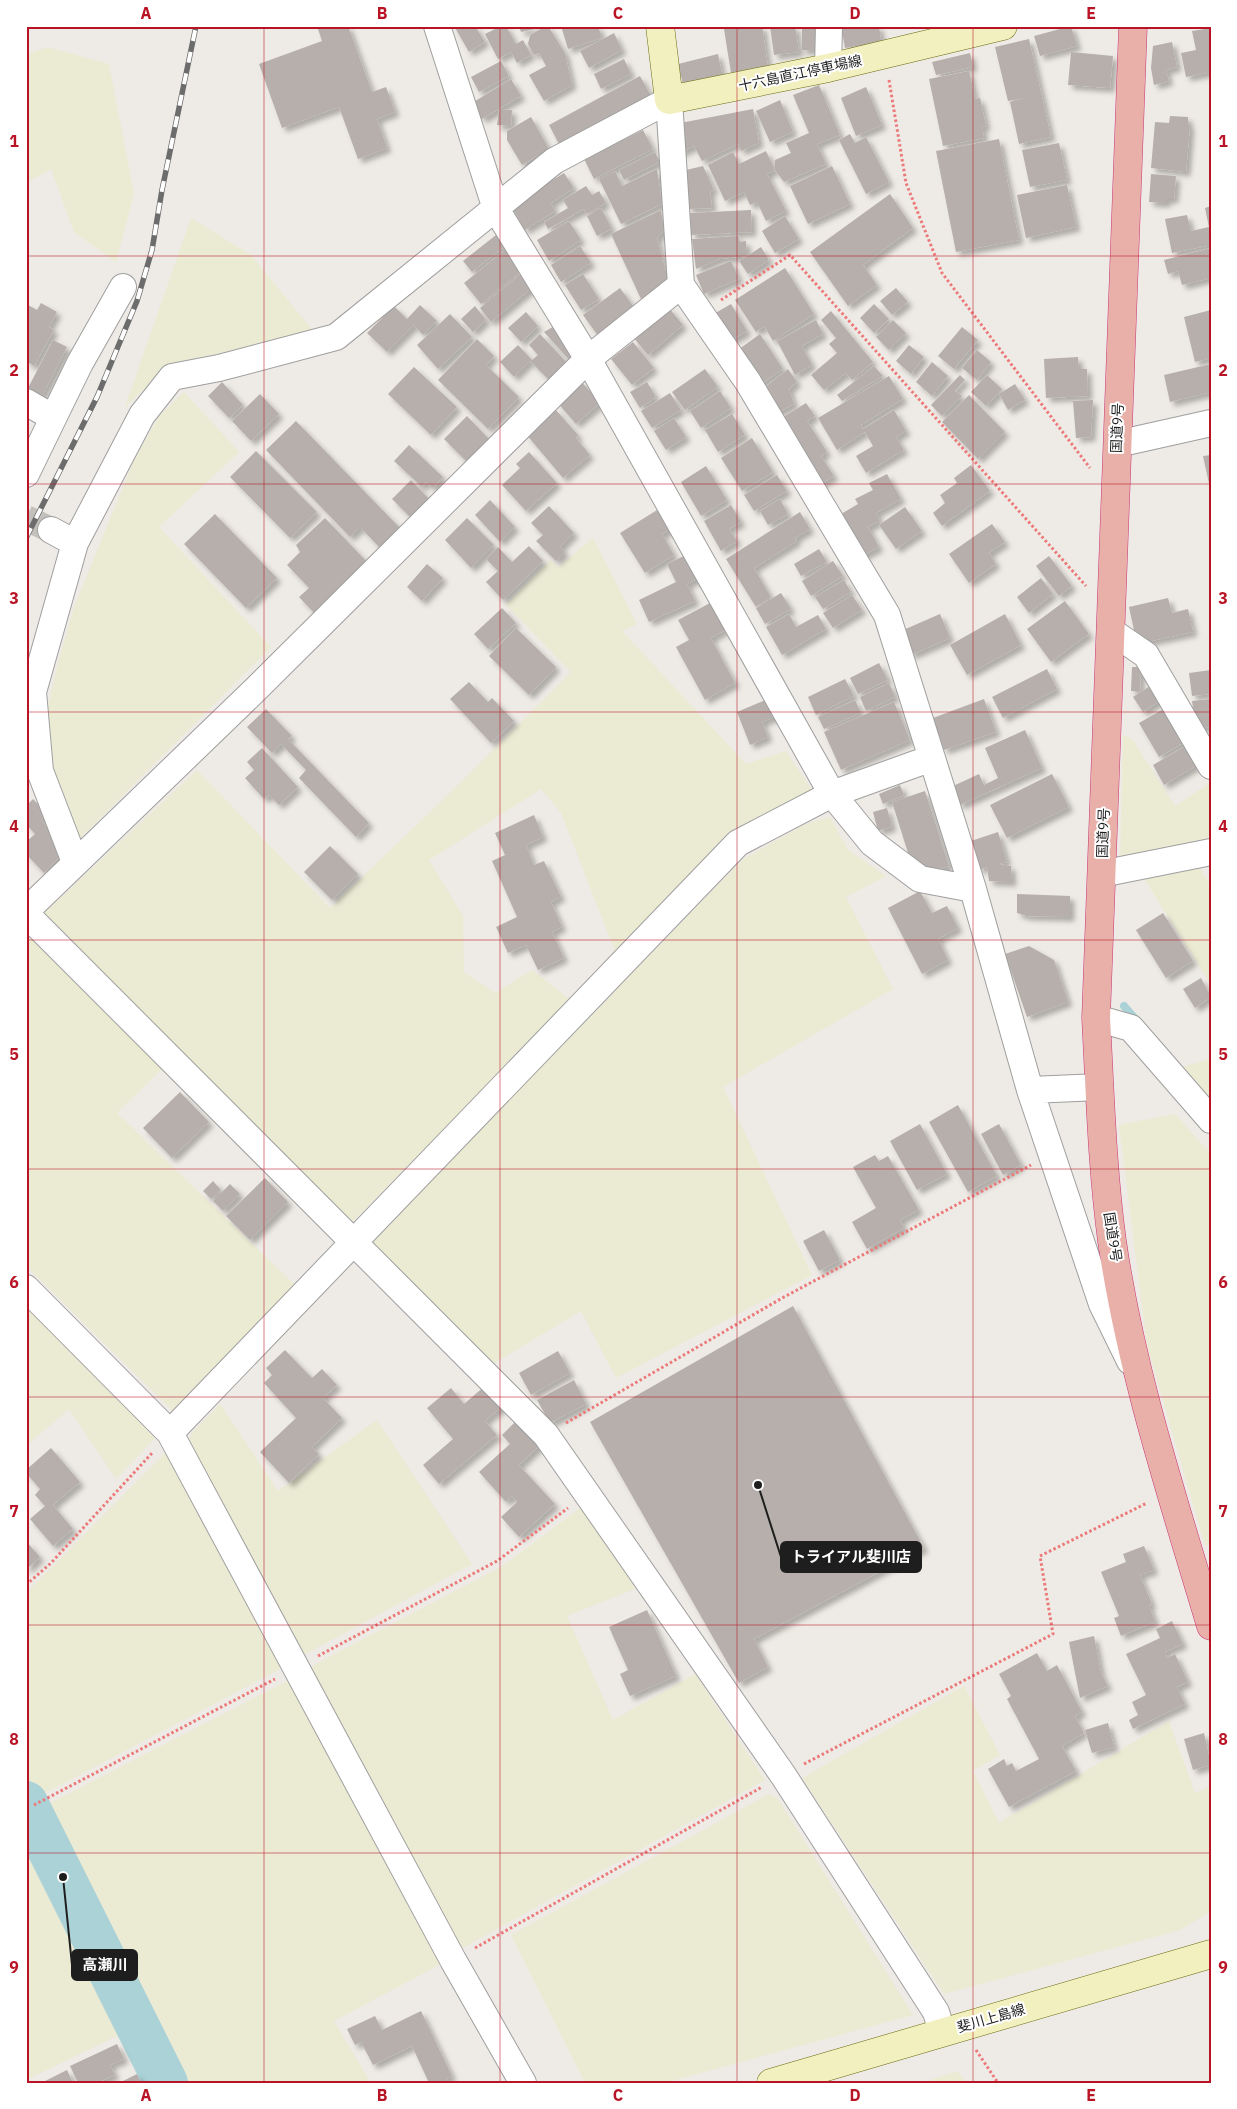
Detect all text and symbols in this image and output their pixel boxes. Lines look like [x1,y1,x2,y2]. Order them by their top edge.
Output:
text: A [141,3,152,23]
text: B [377,3,388,23]
text: C [613,3,623,23]
text: D [849,3,861,23]
text: E [1086,3,1096,23]
street label: 十六島直江停車場線 [737,51,863,95]
text: 1 [9,131,19,151]
text: 1 [1218,131,1228,151]
text: 2 [9,360,19,380]
text: 2 [1218,360,1228,380]
street label: 国道9号 [1107,402,1127,454]
text: 3 [9,588,19,608]
text: 3 [1218,588,1228,608]
street label: 国道9号 [1093,807,1113,859]
text: 4 [9,816,19,836]
text: 4 [1218,816,1228,836]
text: 5 [9,1044,19,1064]
text: 5 [1218,1044,1228,1064]
street label: 国道9号 [1100,1211,1126,1263]
text: 6 [9,1272,19,1292]
text: 6 [1218,1272,1228,1292]
text: 7 [9,1501,19,1521]
text: 7 [1218,1501,1228,1521]
callout: トライアル斐川店 [781,1542,921,1572]
text: トライアル斐川店 [791,1547,911,1566]
text: 8 [9,1729,19,1749]
text: 8 [1218,1729,1228,1749]
callout: 高瀬川 [72,1950,137,1980]
text: 高瀬川 [82,1955,128,1974]
text: 9 [9,1957,19,1977]
text: 9 [1218,1957,1228,1977]
street label: 斐川上島線 [955,2000,1027,2036]
text: A [141,2085,152,2105]
text: B [377,2085,388,2105]
text: C [613,2085,623,2105]
text: D [849,2085,861,2105]
text: E [1086,2085,1096,2105]

